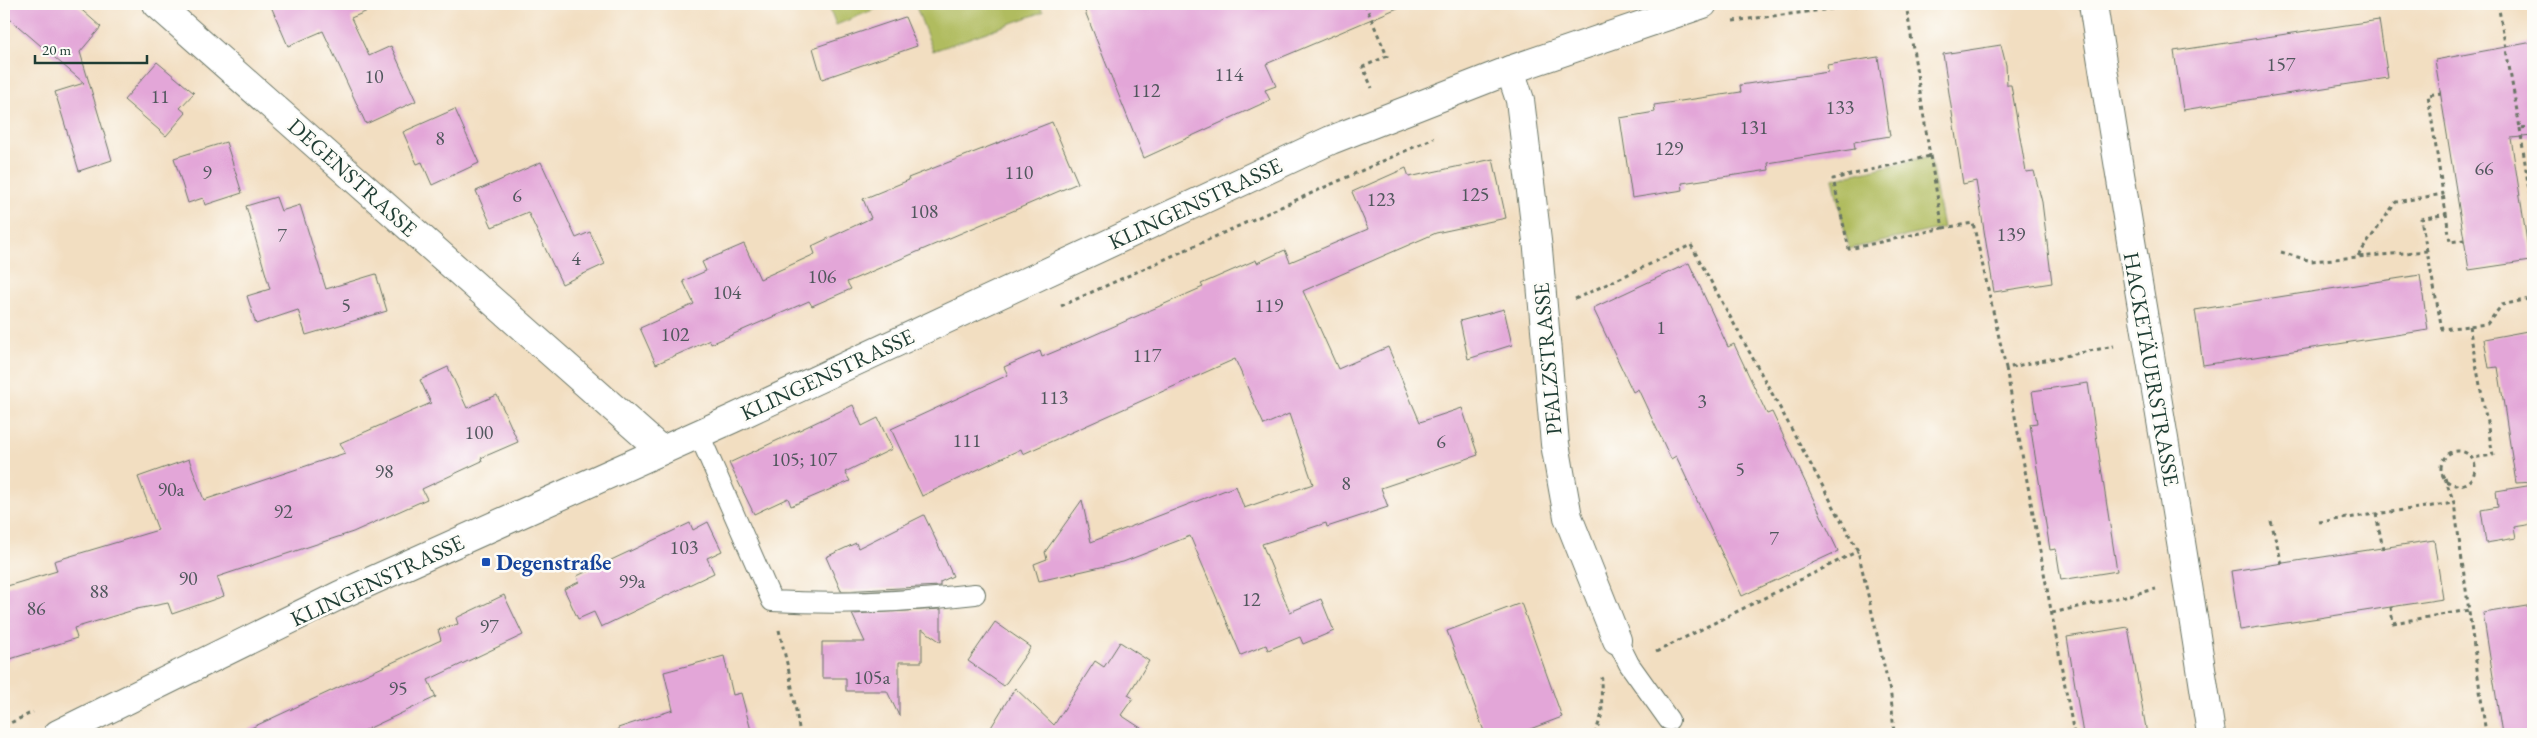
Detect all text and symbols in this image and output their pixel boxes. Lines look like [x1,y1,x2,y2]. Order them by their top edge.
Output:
scale bar [35,32,148,64]
text: 20 m [42,40,71,59]
house number: 157 [2267,51,2296,77]
house number: 114 [1215,61,1244,87]
house number: 10 [364,63,384,89]
house number: 112 [1132,77,1161,103]
house number: 11 [150,83,170,109]
house number: 133 [1826,94,1854,120]
street label: DEGENSTRASSE [282,112,423,243]
house number: 131 [1740,114,1768,140]
house number: 8 [435,125,445,151]
house number: 129 [1655,135,1684,161]
street label: KLINGENSTRASSE [1104,151,1287,256]
house number: 66 [2474,155,2494,181]
house number: 9 [202,159,212,185]
house number: 110 [1005,159,1034,185]
house number: 125 [1461,181,1489,207]
house number: 6 [512,182,522,208]
house number: 123 [1367,186,1395,212]
house number: 108 [910,198,938,224]
house number: 139 [1997,221,2026,247]
house number: 7 [277,222,287,248]
house number: 4 [571,245,581,271]
street label: HACKETÄUERSTRASSE [2117,250,2186,489]
house number: 106 [808,263,837,289]
house number: 104 [713,279,742,305]
street label: PFALZSTRASSE [1526,282,1569,436]
house number: 5 [341,292,351,318]
house number: 119 [1255,292,1284,318]
house number: 1 [1656,314,1666,340]
house number: 102 [661,321,690,347]
street label: KLINGENSTRASSE [736,322,919,427]
house number: 117 [1133,342,1162,368]
house number: 113 [1040,384,1068,410]
house number: 3 [1697,388,1707,414]
house number: 100 [465,419,494,445]
house number: 111 [953,427,981,453]
house number: 6 [1436,428,1446,454]
house number: 105; 107 [771,446,837,472]
house number: 5 [1735,456,1745,482]
house number: 98 [374,458,394,484]
house number: 8 [1341,470,1351,496]
house number: 90a [157,476,185,502]
house number: 92 [273,498,293,524]
house number: 7 [1769,525,1779,551]
street label: KLINGENSTRASSE [286,528,469,633]
house number: 103 [670,534,698,560]
place label: Degenstraße [496,548,611,577]
marker: Degenstraße [480,556,492,568]
house number: 90 [178,565,198,591]
house number: 99a [618,568,646,594]
house number: 88 [89,578,109,604]
house number: 12 [1241,586,1261,612]
house number: 86 [26,595,46,621]
house number: 97 [479,613,499,639]
house number: 105a [854,664,890,690]
house number: 95 [388,675,408,701]

